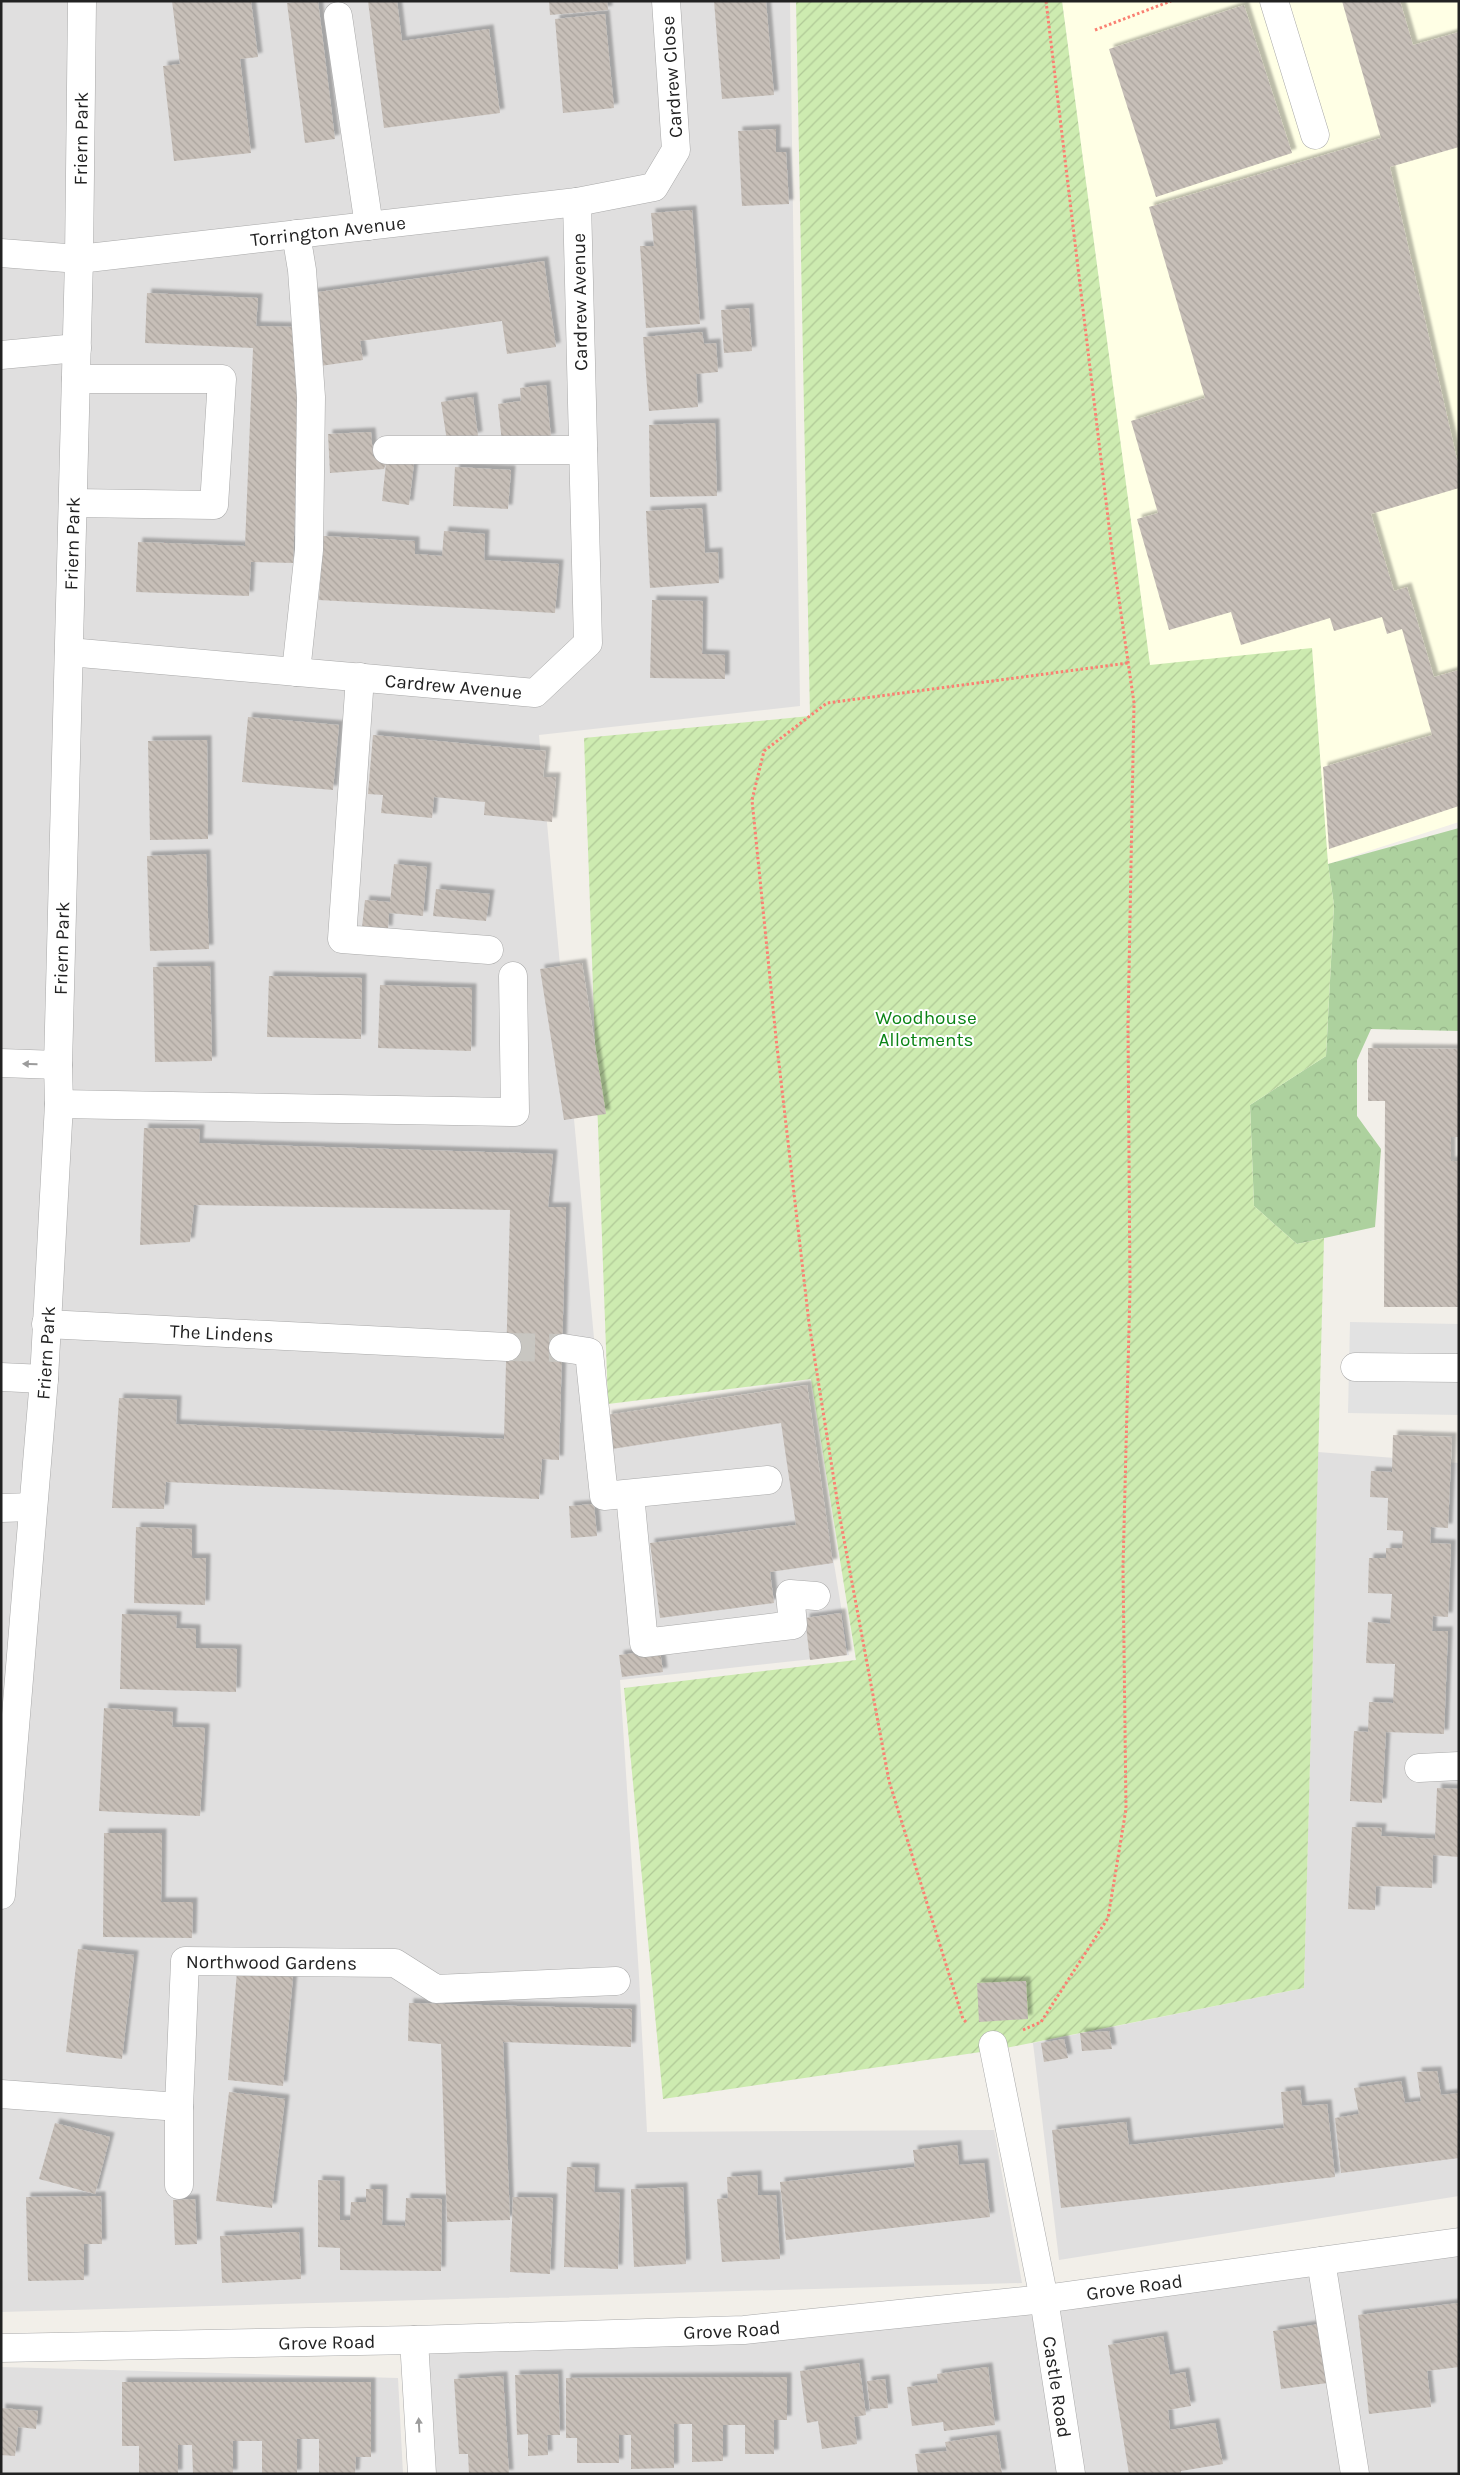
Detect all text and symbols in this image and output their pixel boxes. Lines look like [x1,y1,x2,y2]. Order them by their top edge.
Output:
street label: Cardrew Close [657,15,687,139]
street label: Friern Park [70,91,93,185]
street label: Torrington Avenue [249,212,407,251]
street label: Cardrew Avenue [568,233,592,371]
street label: Friern Park [60,496,85,591]
street label: Cardrew Avenue [384,670,523,704]
street label: Friern Park [50,901,74,995]
park label: Woodhouse Allotments [875,1007,977,1051]
one-way arrow [21,1059,37,1067]
street label: Friern Park [32,1305,60,1401]
street label: The Lindens [169,1320,274,1347]
street label: Northwood Gardens [186,1951,357,1975]
street label: Grove Road [1085,2270,1184,2305]
street label: Grove Road [683,2316,781,2344]
street label: Grove Road [278,2331,376,2355]
street label: Castle Road [1038,2335,1075,2439]
one-way arrow [415,2417,423,2433]

